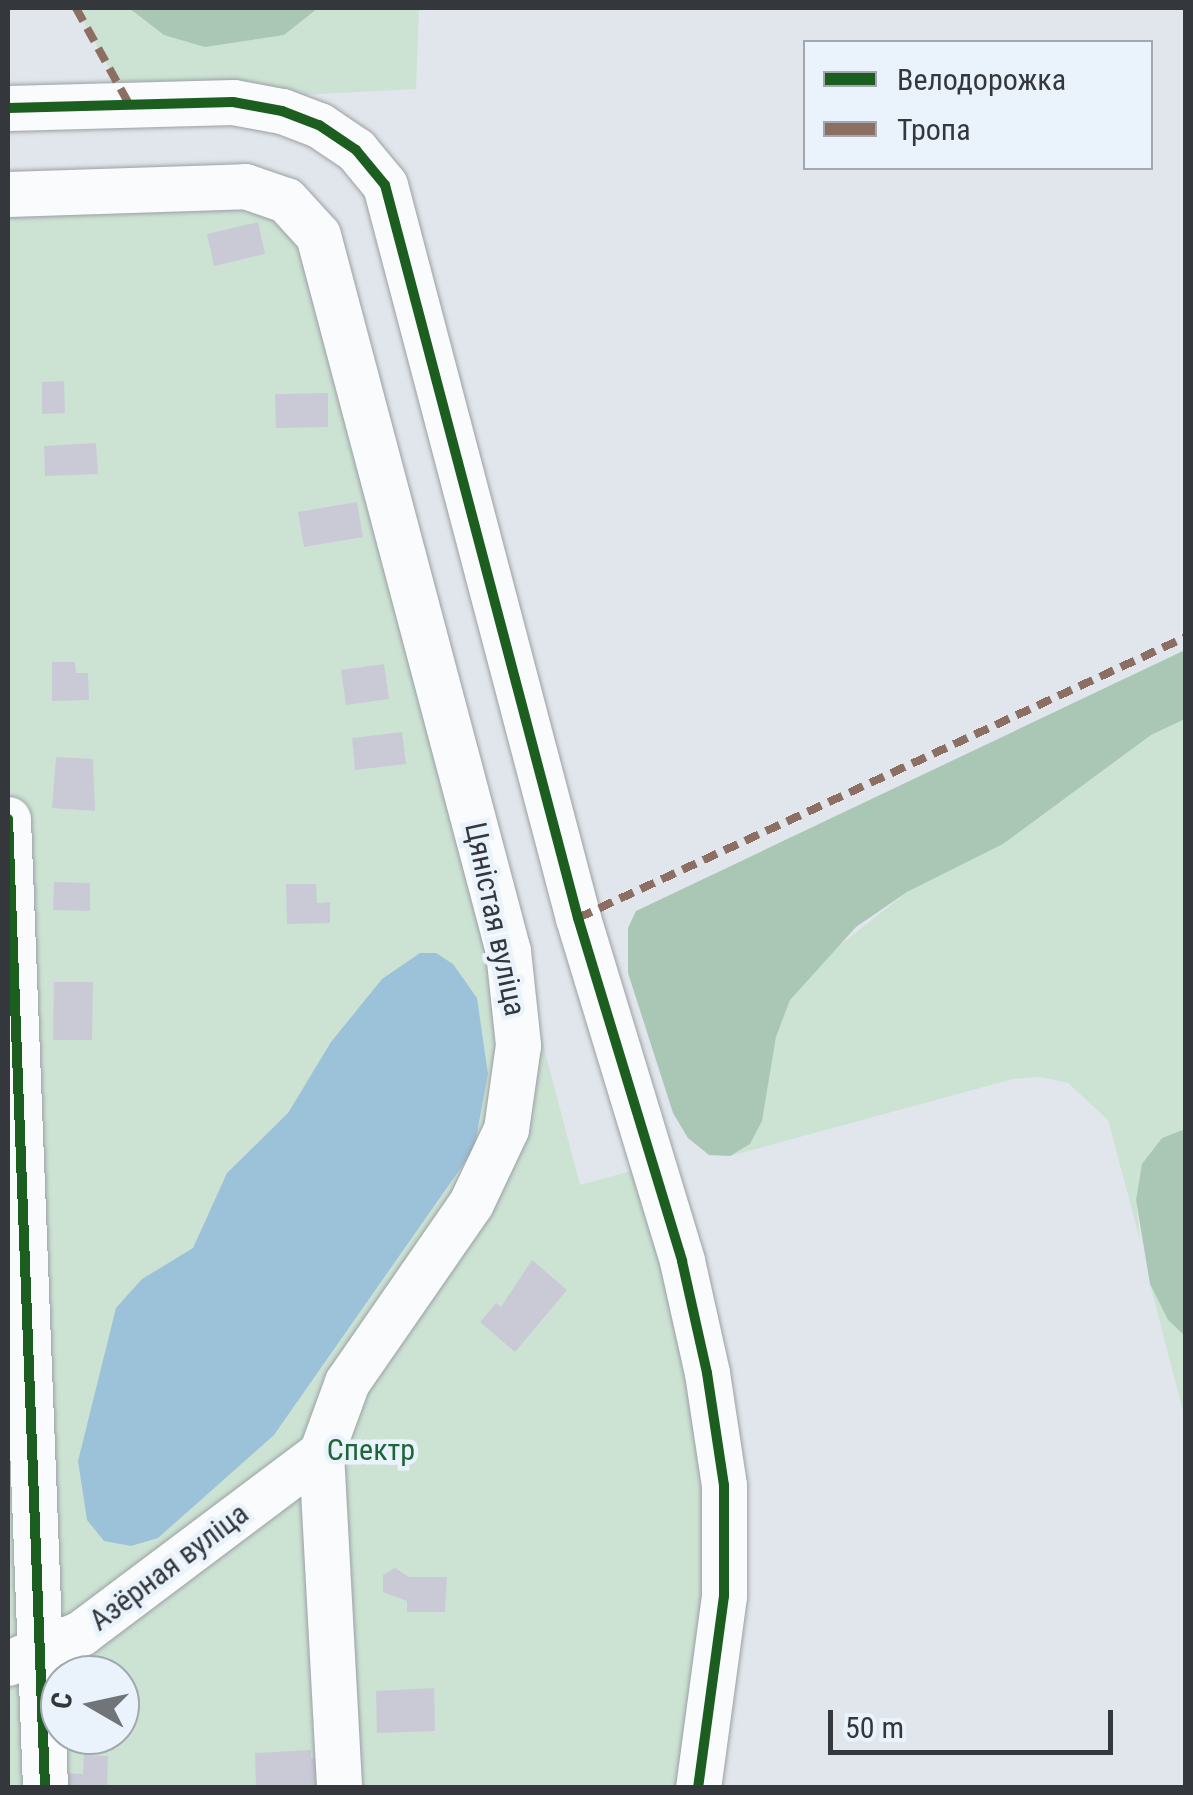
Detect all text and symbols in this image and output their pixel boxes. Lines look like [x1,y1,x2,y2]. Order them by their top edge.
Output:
legend [803,40,1153,170]
text: Велодорожка [897,62,1066,97]
text: Тропа [897,112,971,147]
street label: Цяністая вуліца [457,819,533,1019]
park label: Спектр [327,1432,415,1468]
street label: Азёрная вуліца [82,1496,256,1638]
north arrow [40,1655,140,1755]
text: С [44,1690,79,1711]
scale bar [833,1690,1118,1752]
text: 50 m [845,1710,904,1745]

